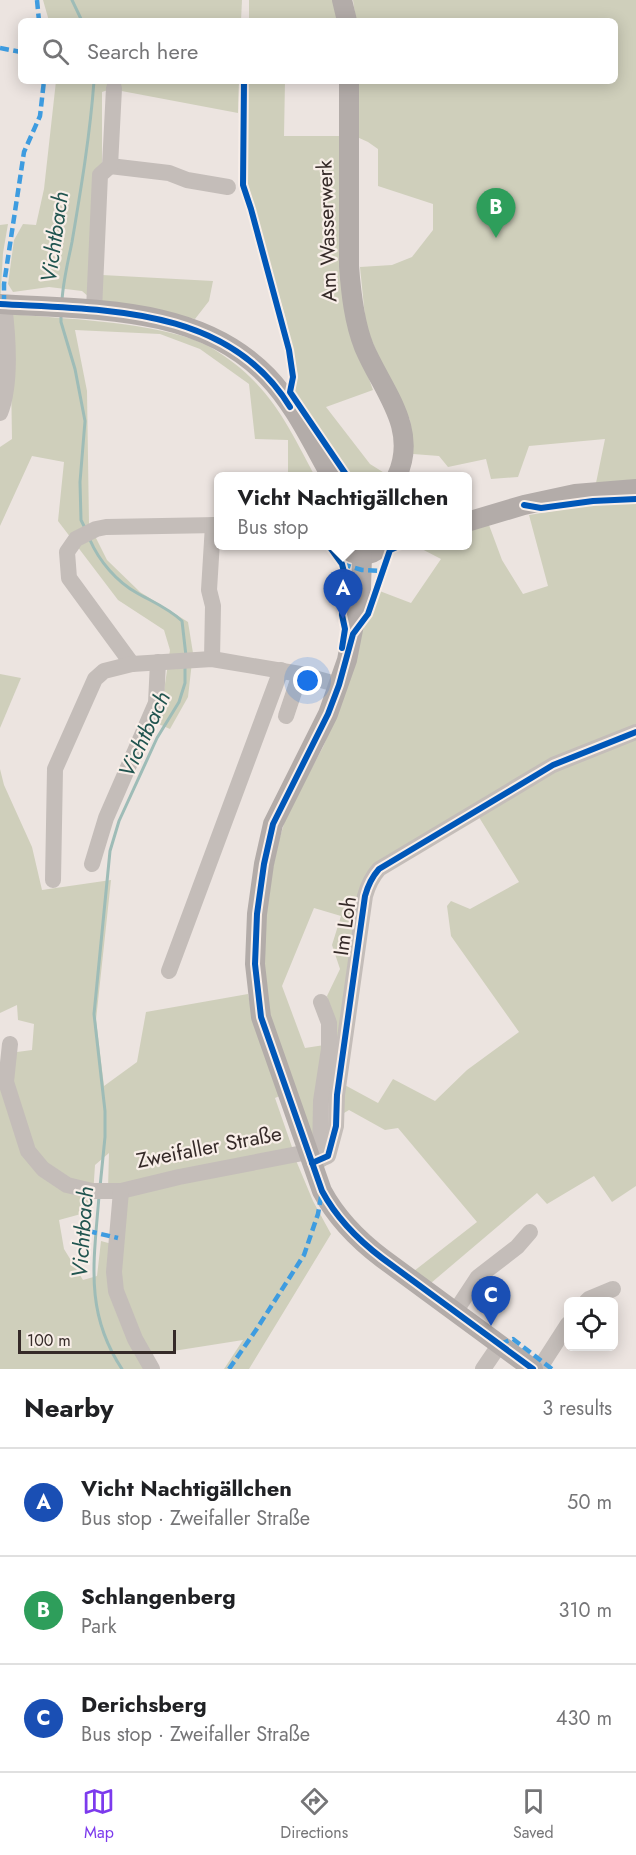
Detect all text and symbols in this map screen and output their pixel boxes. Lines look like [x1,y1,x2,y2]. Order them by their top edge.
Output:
search box [18,18,618,84]
icon: search [39,35,72,68]
text: Search here [87,35,198,67]
street label: Am Wasserwerk [310,159,344,303]
pin: B [476,188,516,238]
water label: Vichtbach [32,189,76,285]
popup [214,472,472,550]
text: Vicht Nachtigällchen [238,481,448,513]
text: Bus stop [238,513,308,542]
pin: A [324,570,362,619]
your location [293,666,322,695]
water label: Vichtbach [110,686,178,782]
street label: Im Loh [326,894,364,958]
street label: Zweifaller Straße [134,1118,284,1176]
water label: Vichtbach [63,1185,101,1279]
pin: C [472,1276,510,1326]
map controls [564,1297,618,1351]
button: locate [564,1297,618,1351]
scale bar [18,1327,176,1354]
text: 100 m [27,1329,71,1352]
text: Nearby [24,1389,113,1427]
text: 3 results [542,1394,612,1423]
text: Vicht Nachtigällchen [81,1472,292,1504]
text: A [36,1488,51,1517]
text: 50 m [567,1488,612,1517]
text: Bus stop · Zweifaller Straße [81,1504,310,1533]
text: Schlangenberg [81,1580,236,1612]
text: B [37,1596,50,1625]
text: 310 m [558,1596,612,1625]
text: Park [81,1612,117,1641]
text: Derichsberg [81,1688,207,1720]
text: C [36,1704,51,1733]
text: 430 m [556,1704,612,1733]
text: Bus stop · Zweifaller Straße [81,1720,310,1749]
tab: Map [82,1785,115,1844]
tab: Directions [280,1785,348,1844]
tab: Saved [513,1785,554,1844]

